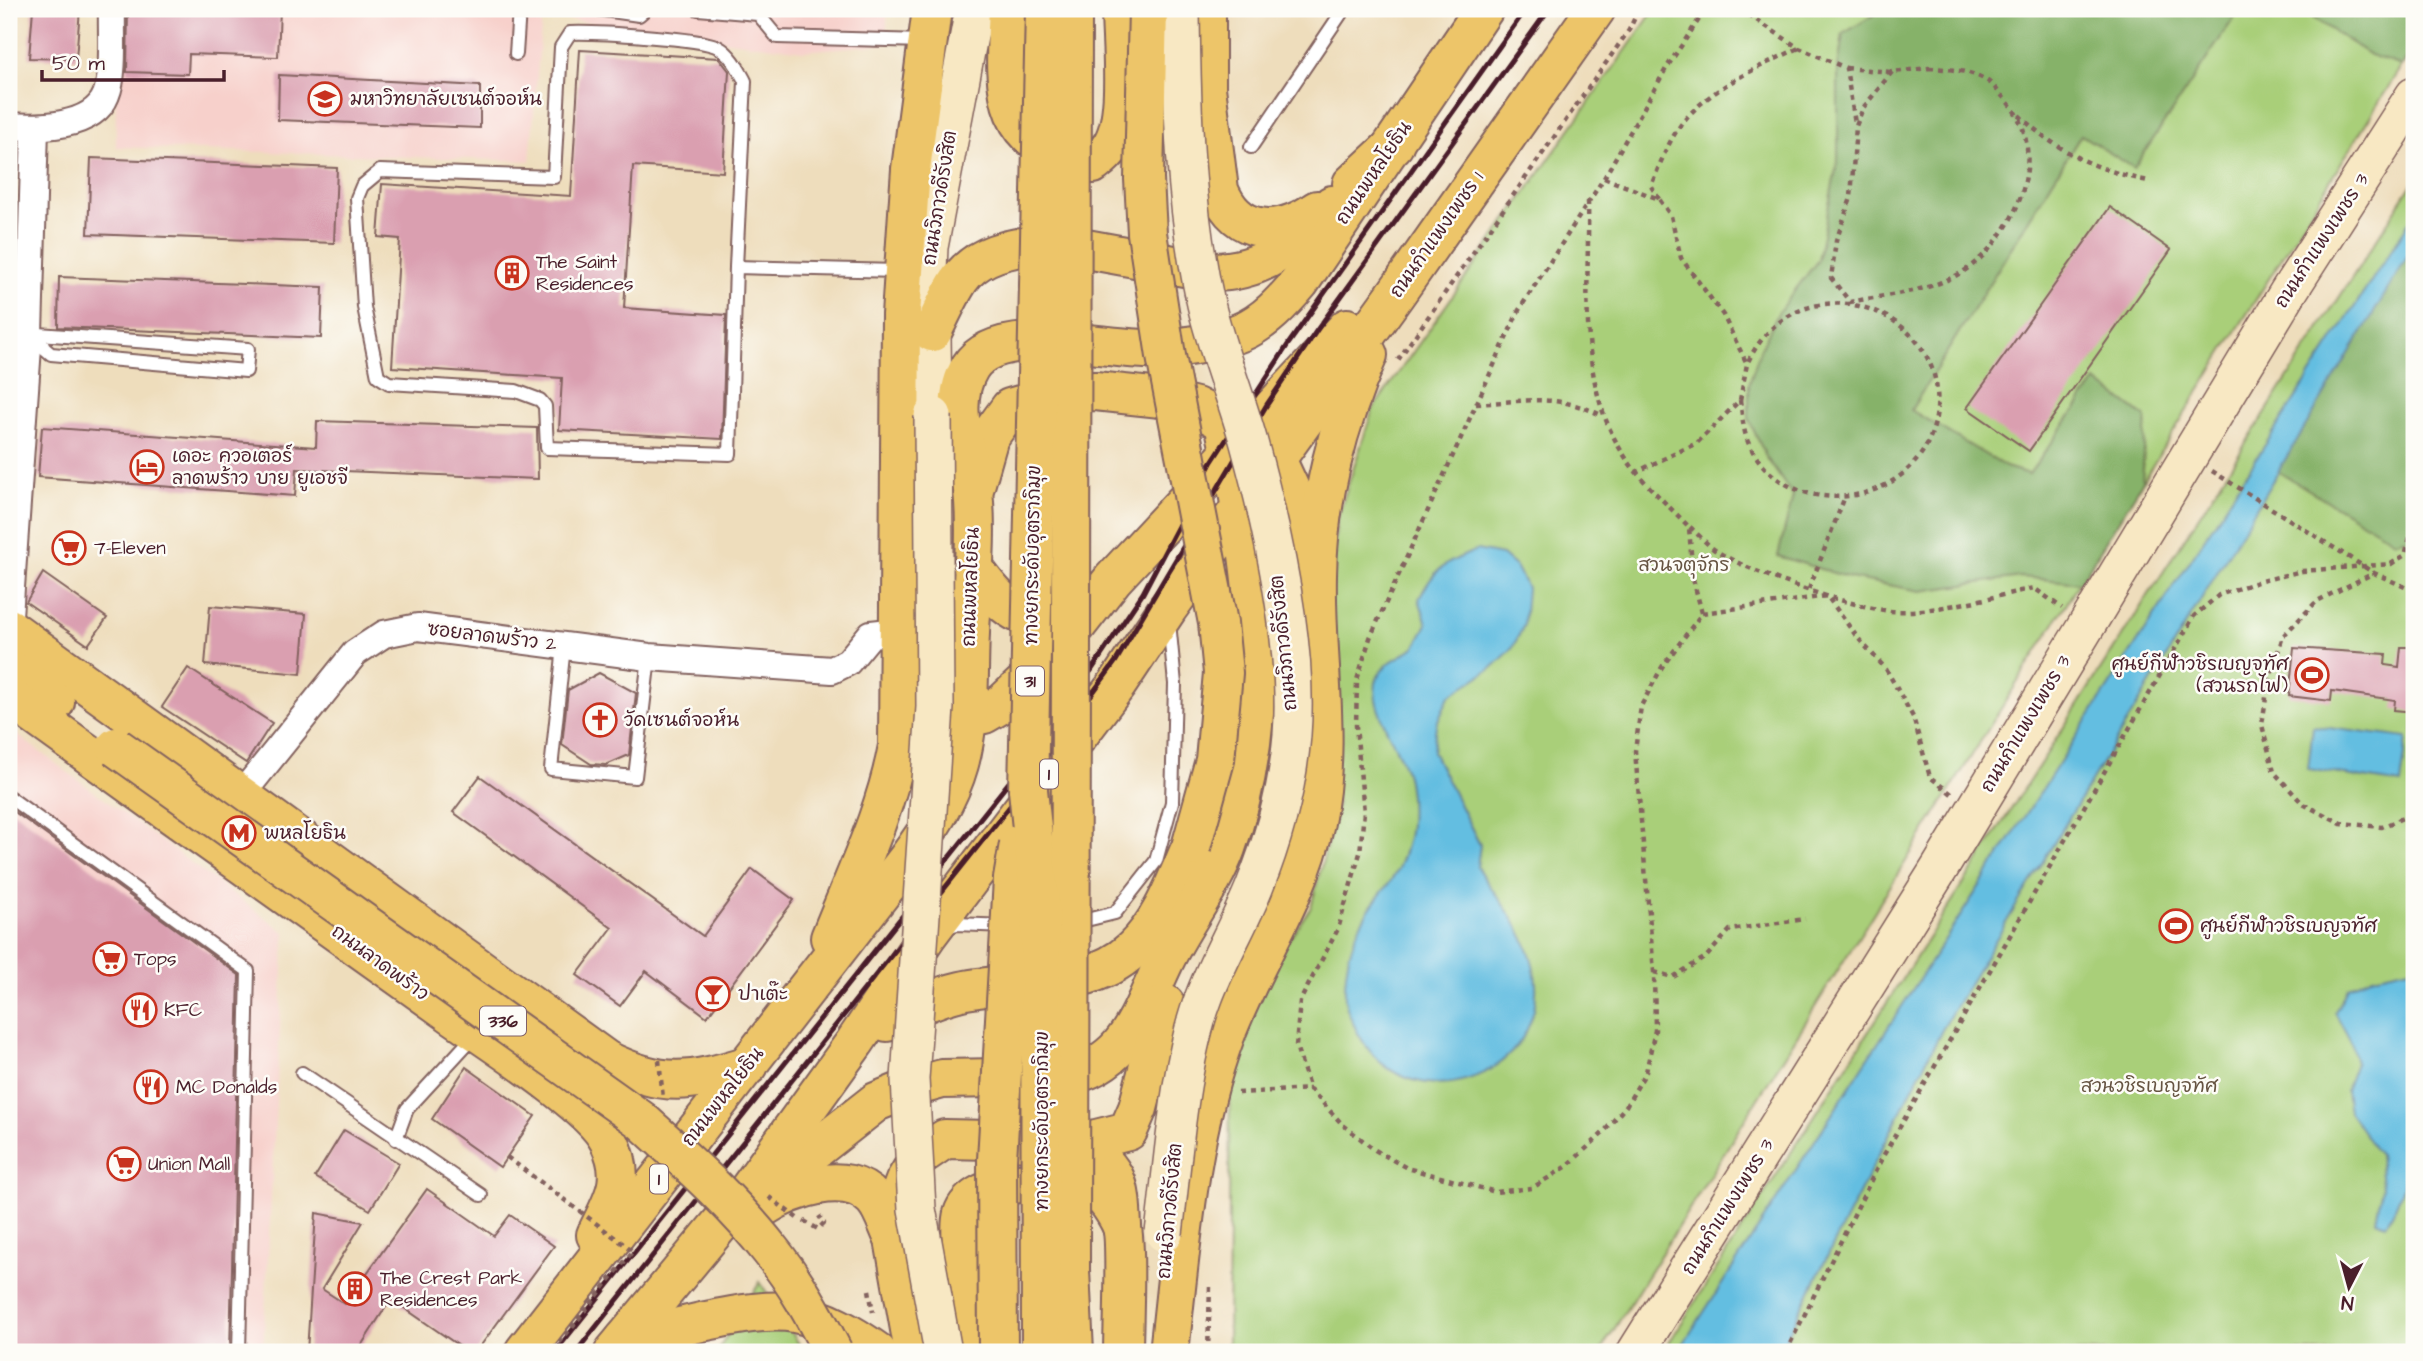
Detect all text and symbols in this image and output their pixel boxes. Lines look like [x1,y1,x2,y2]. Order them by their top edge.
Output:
scale bar [42,38,224,82]
text: 50 m [52,49,106,78]
school or university icon: มหาวิทยาลัยเซนต์จอห์น [306,80,344,118]
place label: มหาวิทยาลัยเซนต์จอห์น [350,86,542,113]
street label: ถนนพหลโยธิน [1329,115,1419,230]
street label: ถนนวิภาวดีรังสิต [916,128,964,268]
street label: ถนนกำแพงเพชร 1 [1383,166,1491,304]
street label: ถนนกำแพงเพชร 3 [2268,168,2376,314]
place label: The Saint Residences [536,249,634,298]
building icon: The Saint Residences [493,254,531,292]
place label: เดอะ ควอเตอร์ ลาดพร้าว บาย ยูเอชจี [172,443,348,492]
hotel icon: เดอะ ควอเตอร์ ลาดพร้าว บาย ยูเอชจี [128,448,166,486]
street label: ทางยกระดับอุตราภิมุข [1018,465,1048,645]
street label: ถนนพหลโยธิน [955,526,987,647]
supermarket icon: 7-Eleven [50,529,88,567]
place label: 7-Eleven [94,535,166,562]
park label: สวนจตุจักร [1638,552,1730,579]
street label: ถนนวิภาวดีรังสิต [1263,574,1305,712]
street label: ซอยลาดพร้าว 2 [426,616,558,658]
street label: ถนนกำแพงเพชร 3 [1974,650,2078,798]
place label: ศูนย์กีฬาวชิรเบญจทัศ (สวนรถไฟ) [2112,651,2290,700]
sports icon: ศูนย์กีฬาวชิรเบญจทัศ (สวนรถไฟ) [2293,656,2331,694]
road number: 31 [1016,666,1044,696]
church icon: วัดเซนต์จอห์น [581,701,619,739]
place label: วัดเซนต์จอห์น [624,707,739,734]
road number: 1 [1040,760,1058,788]
metro station icon: พหลโยธิน [220,814,258,852]
place label: พหลโยธิน [264,820,346,847]
sports icon: ศูนย์กีฬาวชิรเบญจทัศ [2157,907,2195,945]
place label: ศูนย์กีฬาวชิรเบญจทัศ [2200,913,2378,940]
street label: ถนนลาดพร้าว [326,918,434,1008]
supermarket icon: Tops [91,940,129,978]
place label: Tops [134,946,177,973]
bar icon: ปาเต๊ะ [694,975,732,1013]
place label: ปาเต๊ะ [738,980,788,1008]
restaurant icon: KFC [121,991,159,1029]
place label: KFC [164,997,203,1024]
road number: 336 [480,1006,526,1036]
street label: ทางยกระดับอุตราภิมุข [1029,1031,1056,1211]
street label: ถนนพหลโยธิน [675,1041,771,1153]
restaurant icon: MC Donalds [132,1068,170,1106]
park label: สวนวชิรเบญจทัศ [2081,1073,2219,1100]
place label: MC Donalds [176,1074,277,1101]
street label: ถนนกำแพงเพชร 3 [1675,1133,1781,1280]
street label: ถนนวิภาวดีรังสิต [1151,1142,1189,1280]
supermarket icon: Union Mall [105,1145,143,1183]
place label: Union Mall [148,1151,230,1178]
road number: 1 [650,1164,668,1194]
north arrow [2314,1252,2384,1322]
place label: The Crest Park Residences [380,1265,522,1314]
building icon: The Crest Park Residences [336,1270,374,1308]
text: N [2340,1288,2355,1316]

